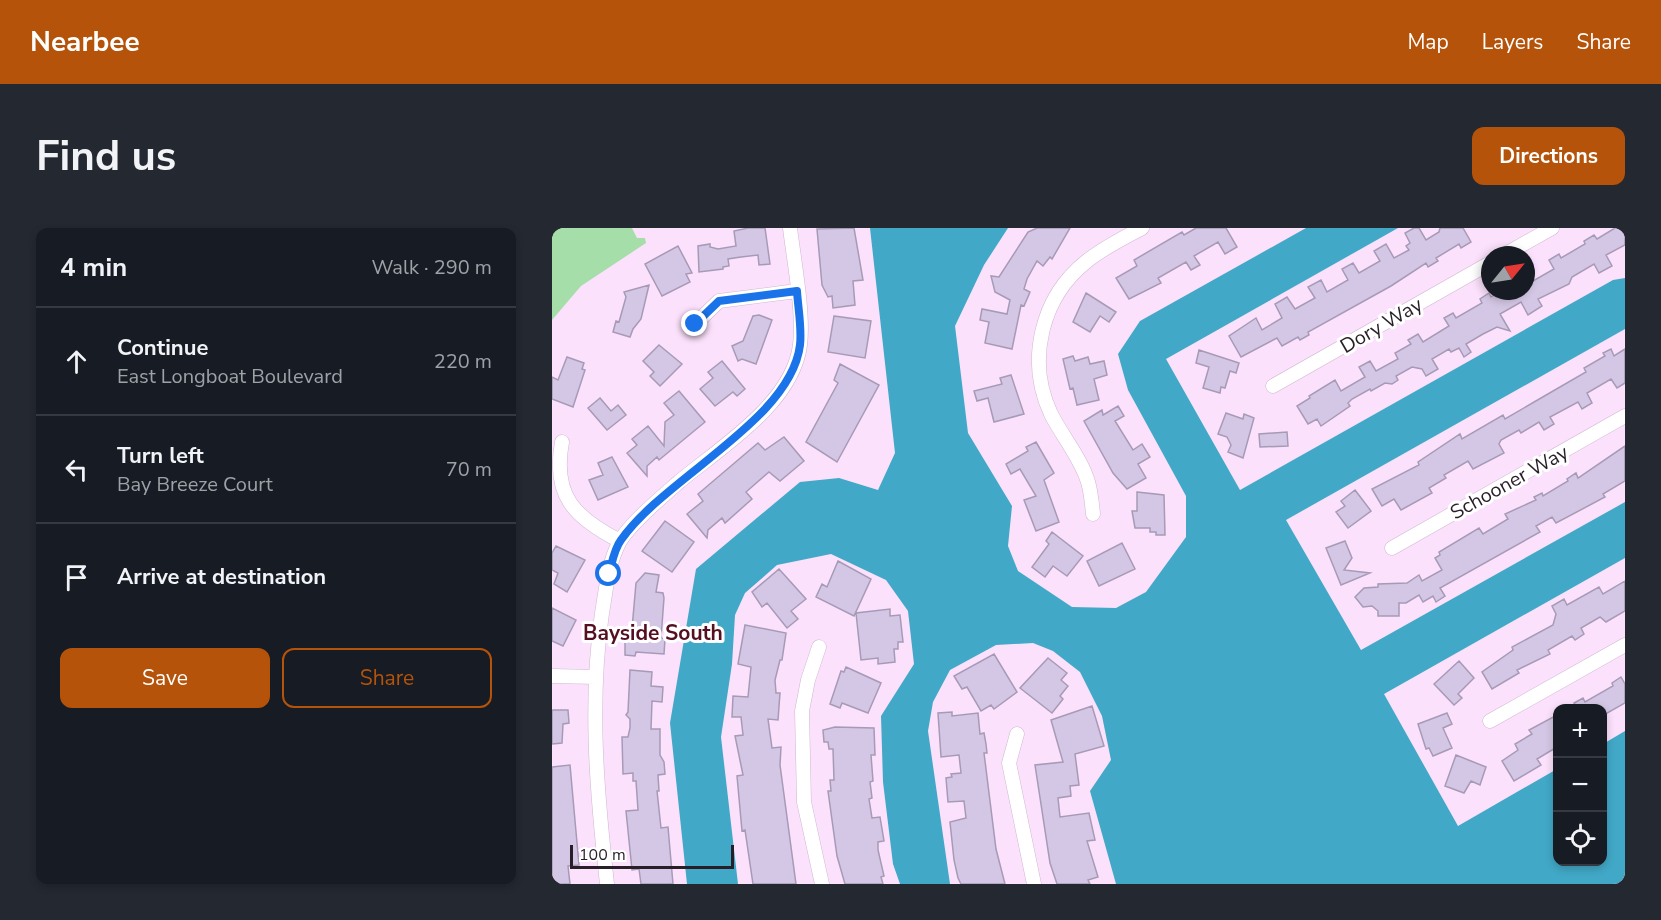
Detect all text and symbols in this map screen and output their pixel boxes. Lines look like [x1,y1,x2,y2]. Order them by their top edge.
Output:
text: Nearbee [30,23,140,61]
text: Map [1407,28,1449,56]
text: Layers [1482,28,1543,56]
text: Share [1576,28,1631,56]
button: Directions [1472,127,1625,185]
text: Find us [36,128,176,185]
north arrow [1481,246,1535,300]
text: 4 min [60,250,127,285]
text: Walk · 290 m [372,254,492,281]
street label: Dory Way [1335,291,1428,360]
route end [681,310,707,336]
text: Continue [117,333,208,363]
icon: ahead [60,345,93,378]
text: 220 m [434,348,492,375]
text: East Longboat Boulevard [117,363,343,390]
street label: Schooner Way [1445,439,1574,526]
text: Turn left [117,441,204,471]
icon: left [60,453,93,486]
text: 70 m [446,456,492,483]
text: Bay Breeze Court [117,471,273,498]
route start [595,560,621,586]
icon: arrive [60,561,93,594]
text: Arrive at destination [117,562,326,592]
district label: Bayside South [583,619,723,647]
button: Save [60,648,270,708]
button: Share [282,648,492,708]
map controls [1553,704,1607,866]
button: + [1553,704,1607,758]
button: − [1553,758,1607,812]
button: locate [1553,812,1607,866]
scale bar [570,842,734,870]
text: 100 m [579,844,626,866]

